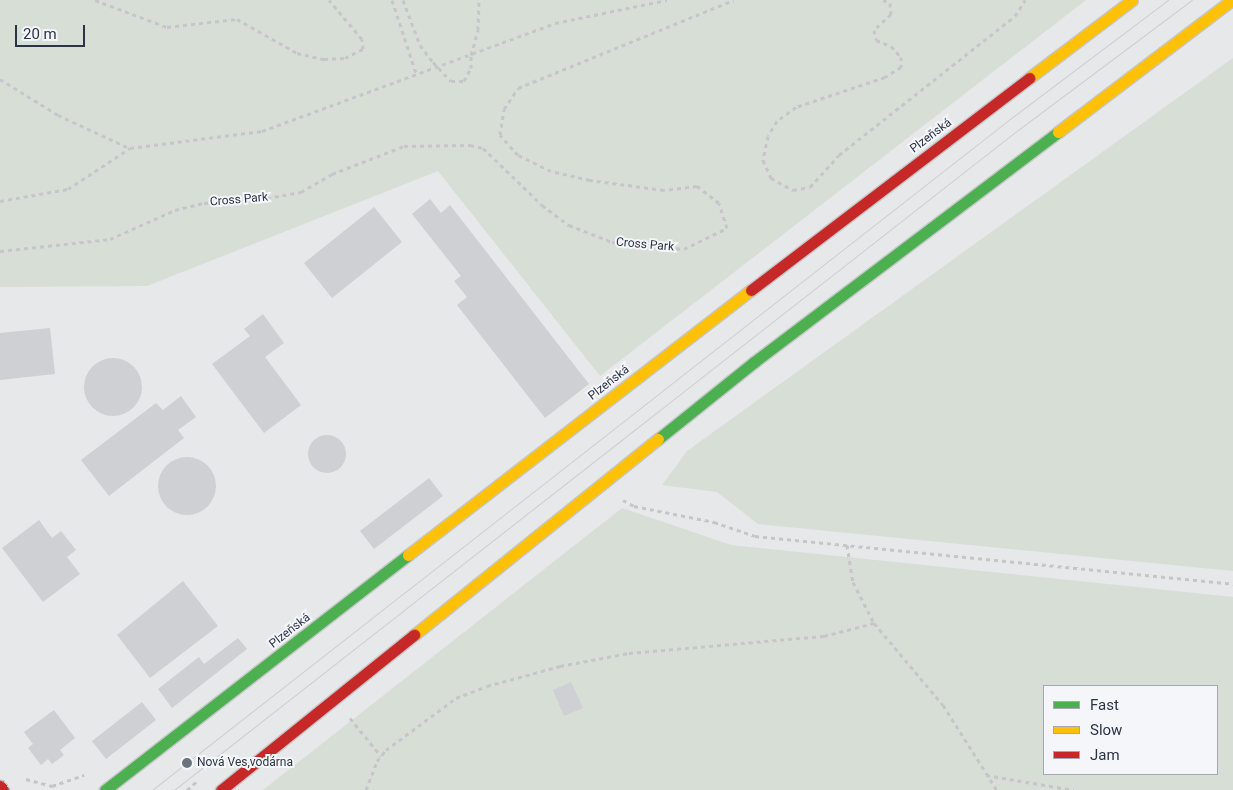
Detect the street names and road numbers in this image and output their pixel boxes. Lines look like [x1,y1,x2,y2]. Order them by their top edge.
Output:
street label: Plzeňská [907,116,955,156]
street label: Cross Park [209,190,269,210]
street label: Cross Park [615,235,675,255]
street label: Plzeňská [586,363,632,403]
street label: Plzeňská [267,611,313,651]

